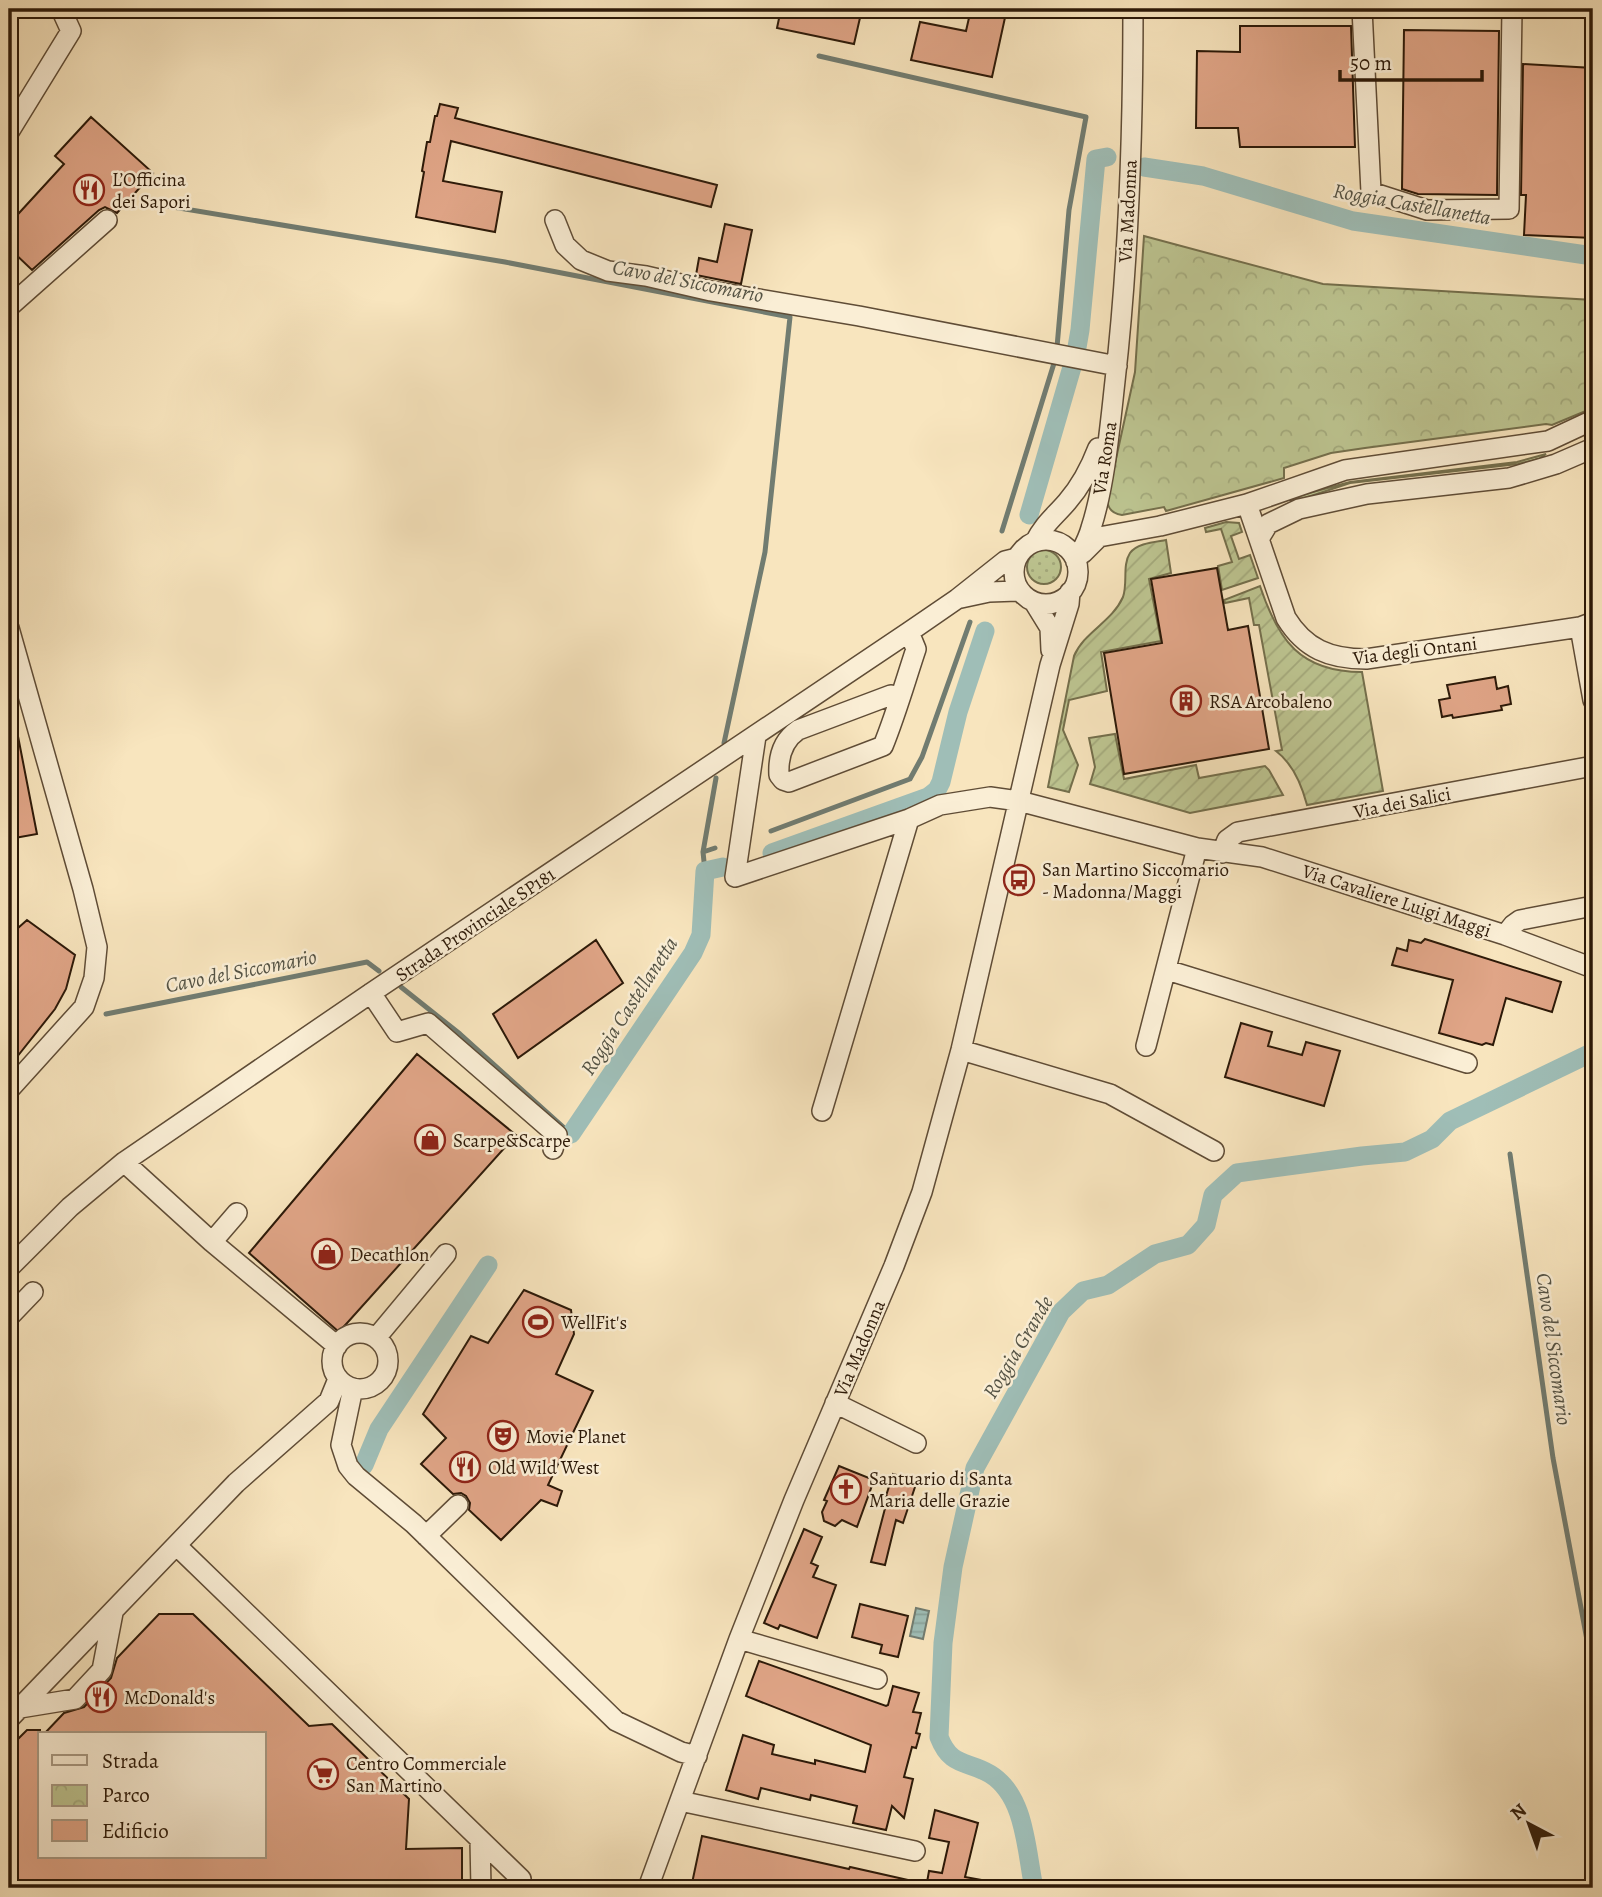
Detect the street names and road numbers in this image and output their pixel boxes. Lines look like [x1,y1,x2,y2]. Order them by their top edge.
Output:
street label: Via Madonna [1112,159,1144,264]
street label: Via Roma [1086,419,1124,498]
street label: Via degli Ontani [1350,630,1479,672]
street label: Via dei Salici [1350,781,1453,825]
street label: Via Cavaliere Luigi Maggi [1298,858,1494,944]
street label: Strada Provinciale SP181 [390,861,561,988]
street label: Via Madonna [827,1296,892,1402]

